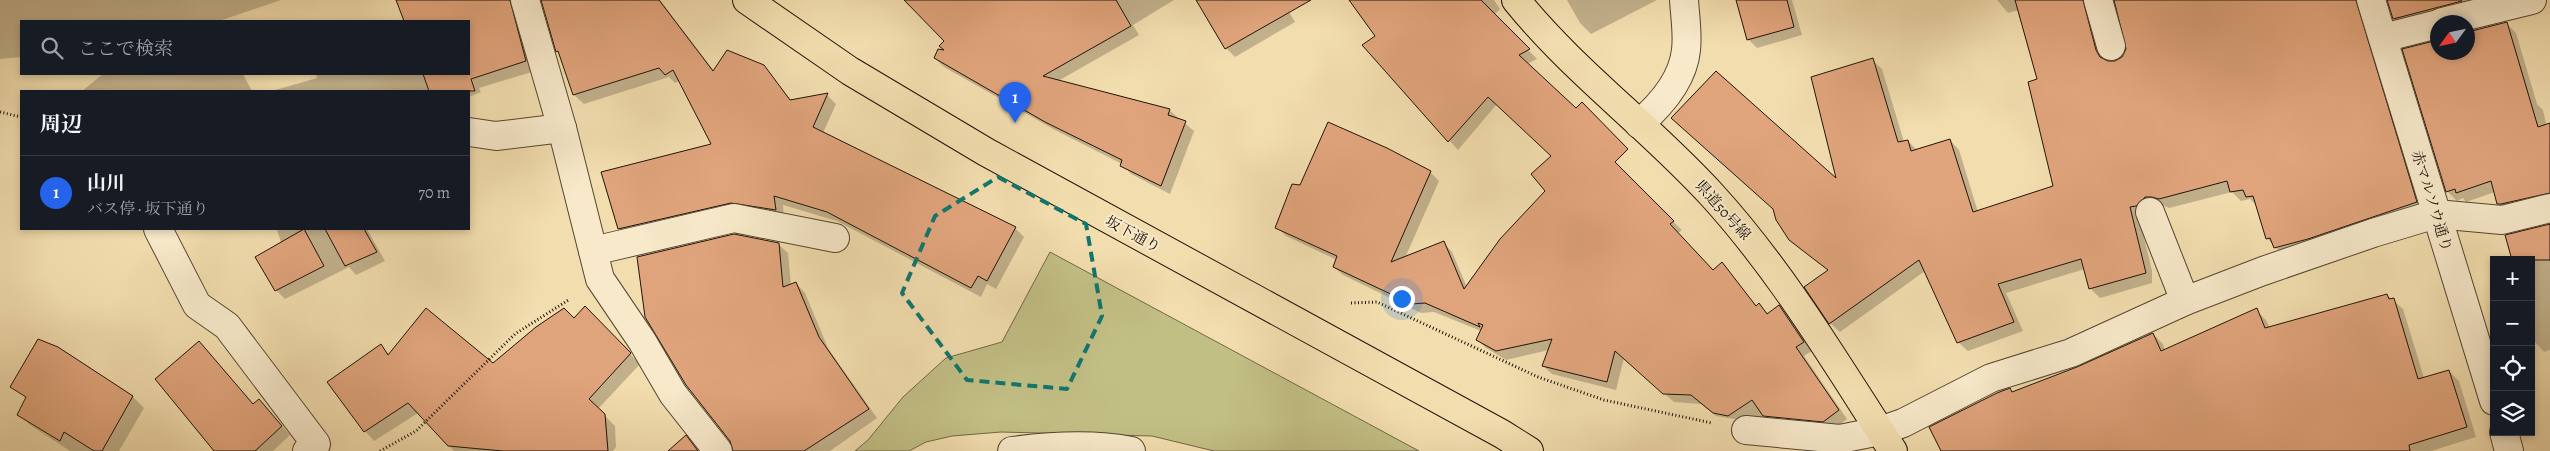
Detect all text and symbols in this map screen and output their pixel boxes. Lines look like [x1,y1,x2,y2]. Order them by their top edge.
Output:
north arrow [2430,15,2475,60]
search box [20,20,470,75]
icon: search [38,34,66,62]
text: ここで検索 [78,36,173,62]
pin: 1 [999,82,1031,123]
text: 周辺 [40,110,82,138]
street label: 赤マルソウ通り [2407,148,2457,254]
text: 山川 [87,170,125,196]
street label: 県道50号線 [1691,176,1755,244]
text: 1 [53,182,59,204]
text: 70 m [418,182,450,204]
text: バス停 · 坂下通り [87,198,209,220]
street label: 坂下通り [1102,211,1164,257]
map controls [2490,256,2535,436]
button: + [2490,256,2535,301]
your location [1389,286,1415,312]
button: − [2490,301,2535,346]
button: locate [2490,346,2535,391]
button: layers [2490,391,2535,436]

